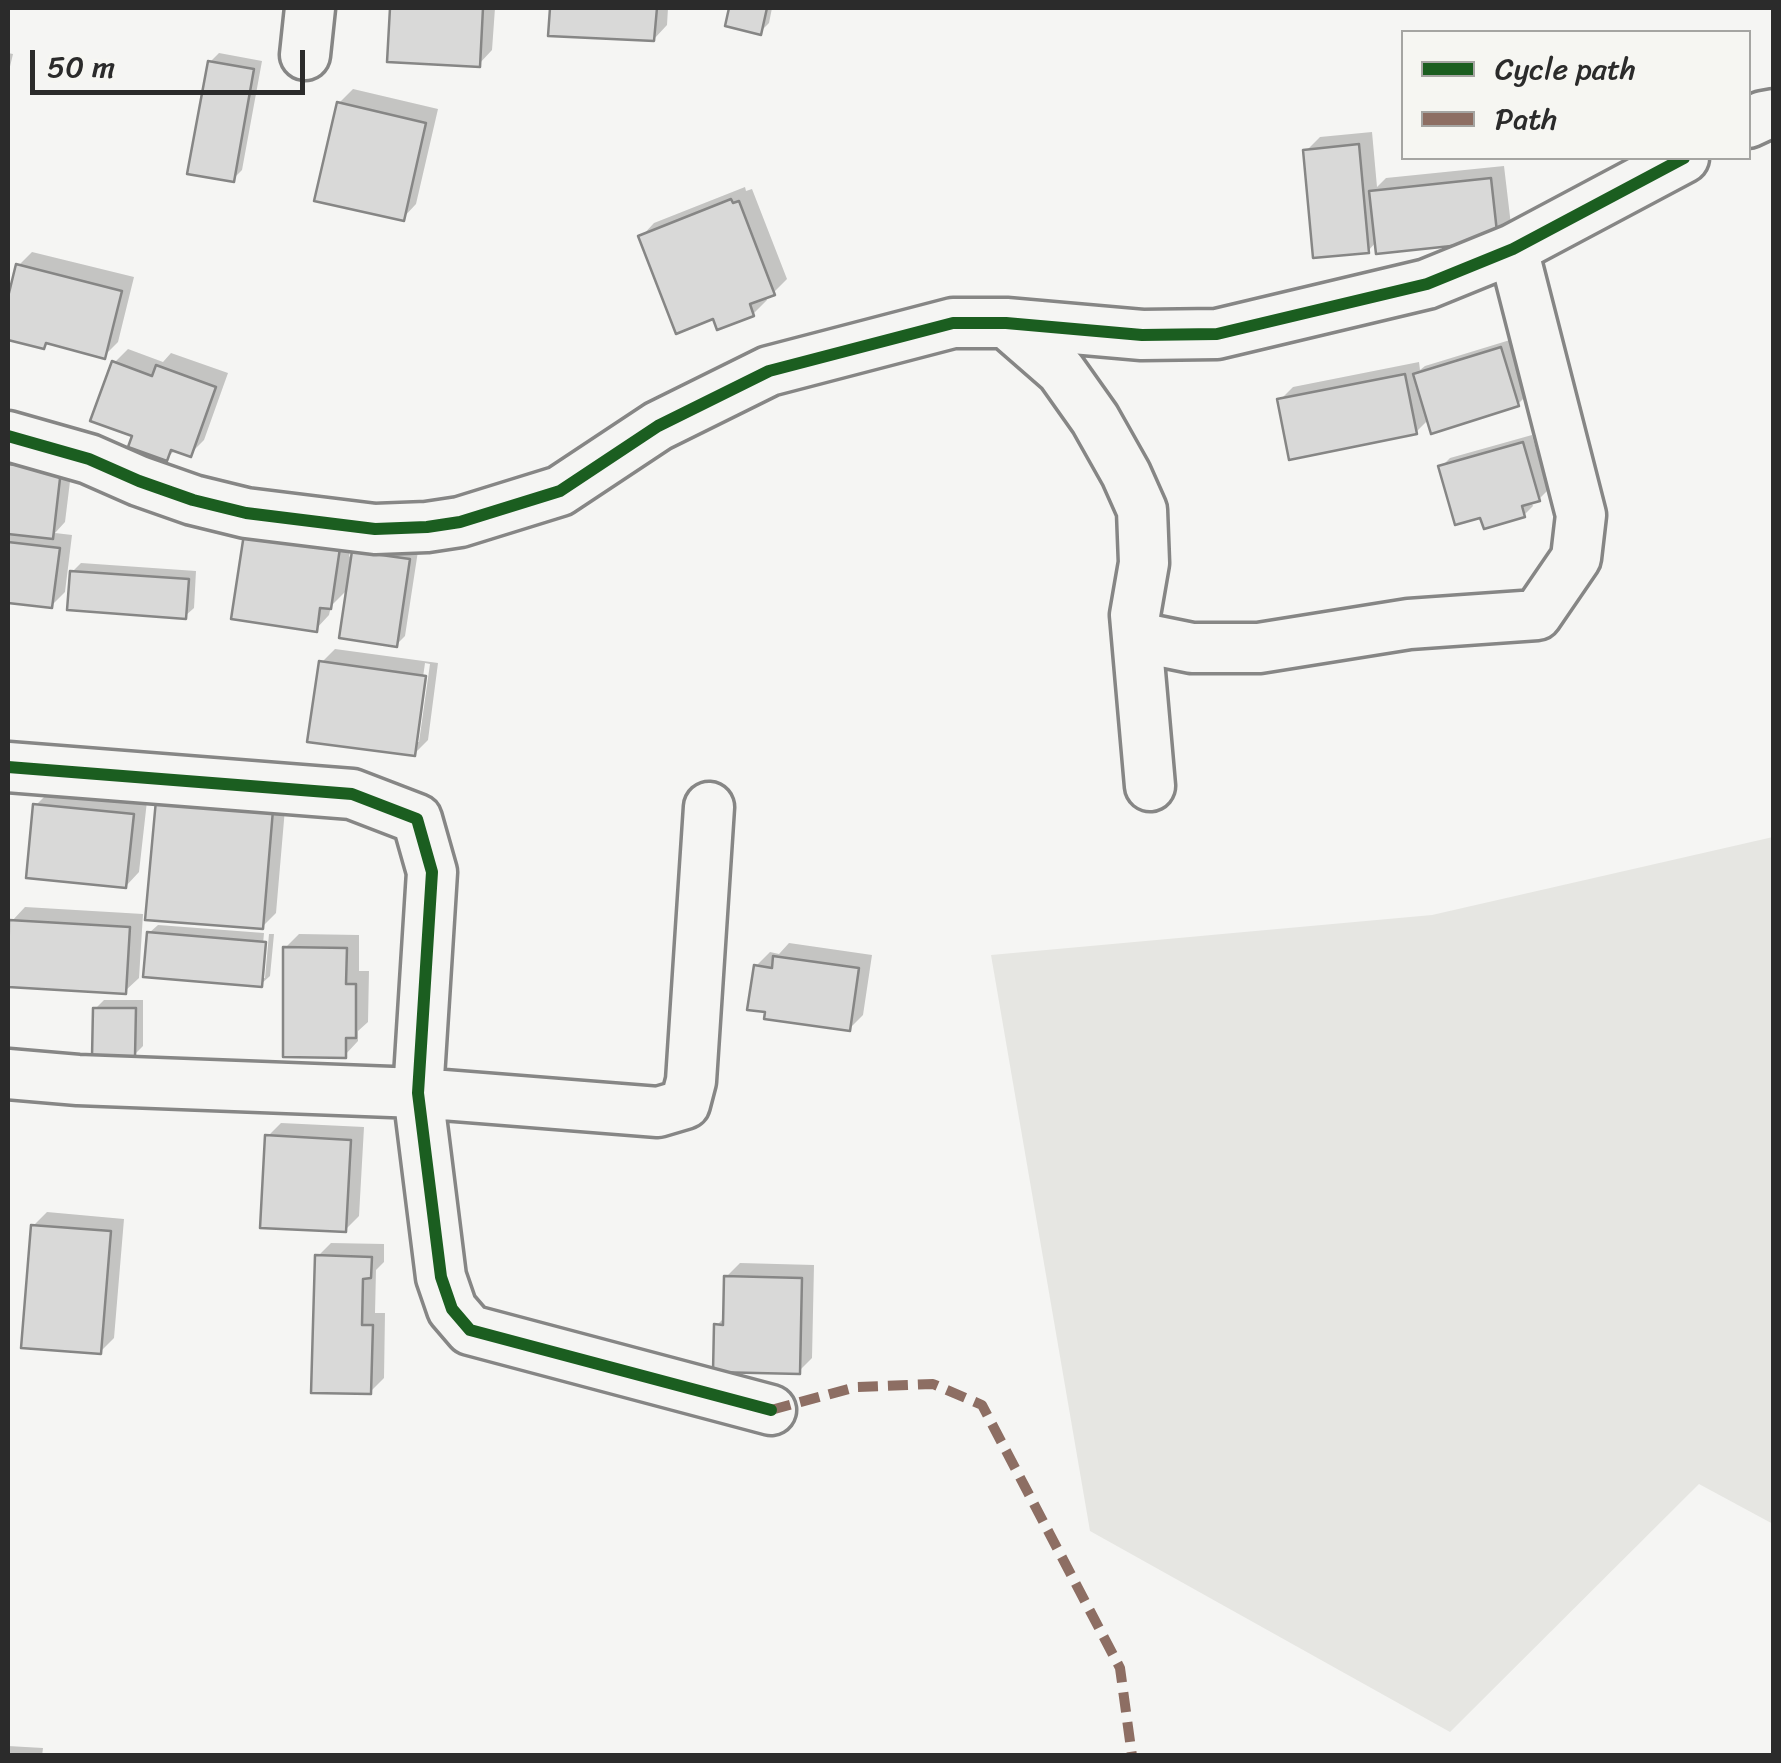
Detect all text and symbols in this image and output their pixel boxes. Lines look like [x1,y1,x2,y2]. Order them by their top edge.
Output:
scale bar [35,30,310,92]
legend [1401,30,1751,160]
text: 50 m [47,40,115,94]
text: Cycle path [1495,42,1636,96]
text: Path [1495,92,1557,146]

